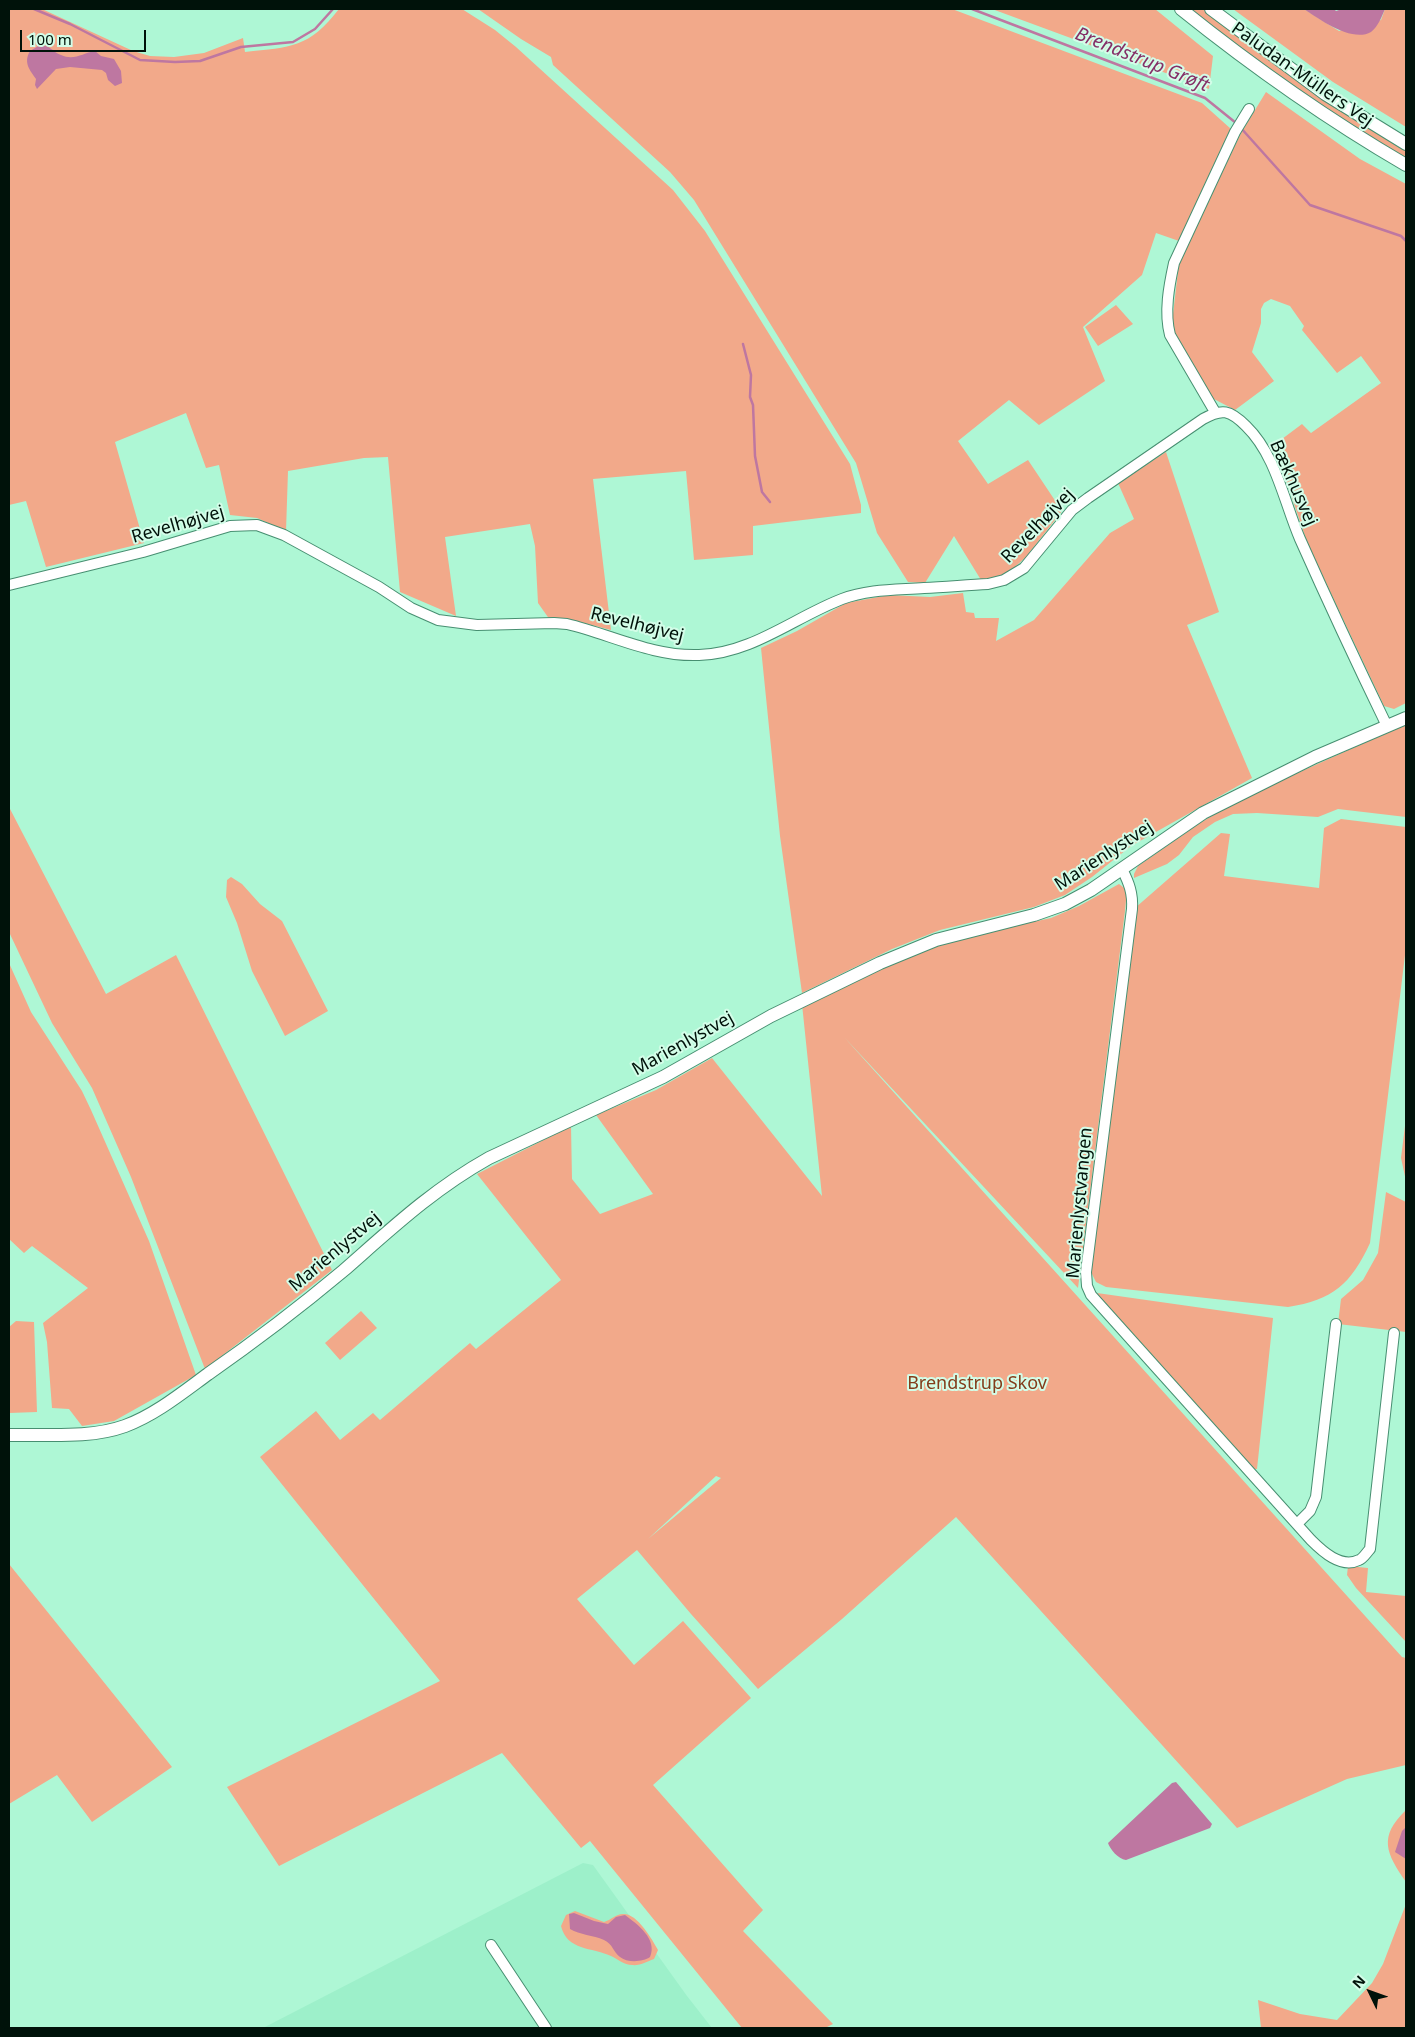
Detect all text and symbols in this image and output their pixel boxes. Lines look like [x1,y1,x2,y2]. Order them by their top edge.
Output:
street label: Paludan-Müllers Vej [1227,18,1377,132]
scale bar [22,20,149,52]
water label: Brendstrup Grøft [1072,23,1212,97]
text: 100 m [28,29,72,49]
street label: Bækhusvej [1264,437,1322,529]
street label: Revelhøjvej [997,484,1079,568]
street label: Revelhøjvej [129,501,227,549]
street label: Revelhøjvej [588,603,686,647]
street label: Marienlystvej [1051,816,1157,896]
street label: Marienlystvej [628,1007,738,1081]
street label: Marienlystvangen [1063,1127,1097,1279]
street label: Marienlystvej [285,1208,385,1296]
park label: Brendstrup Skov [907,1373,1047,1395]
north arrow [1345,1967,1395,2017]
text: N [1348,1971,1369,1992]

